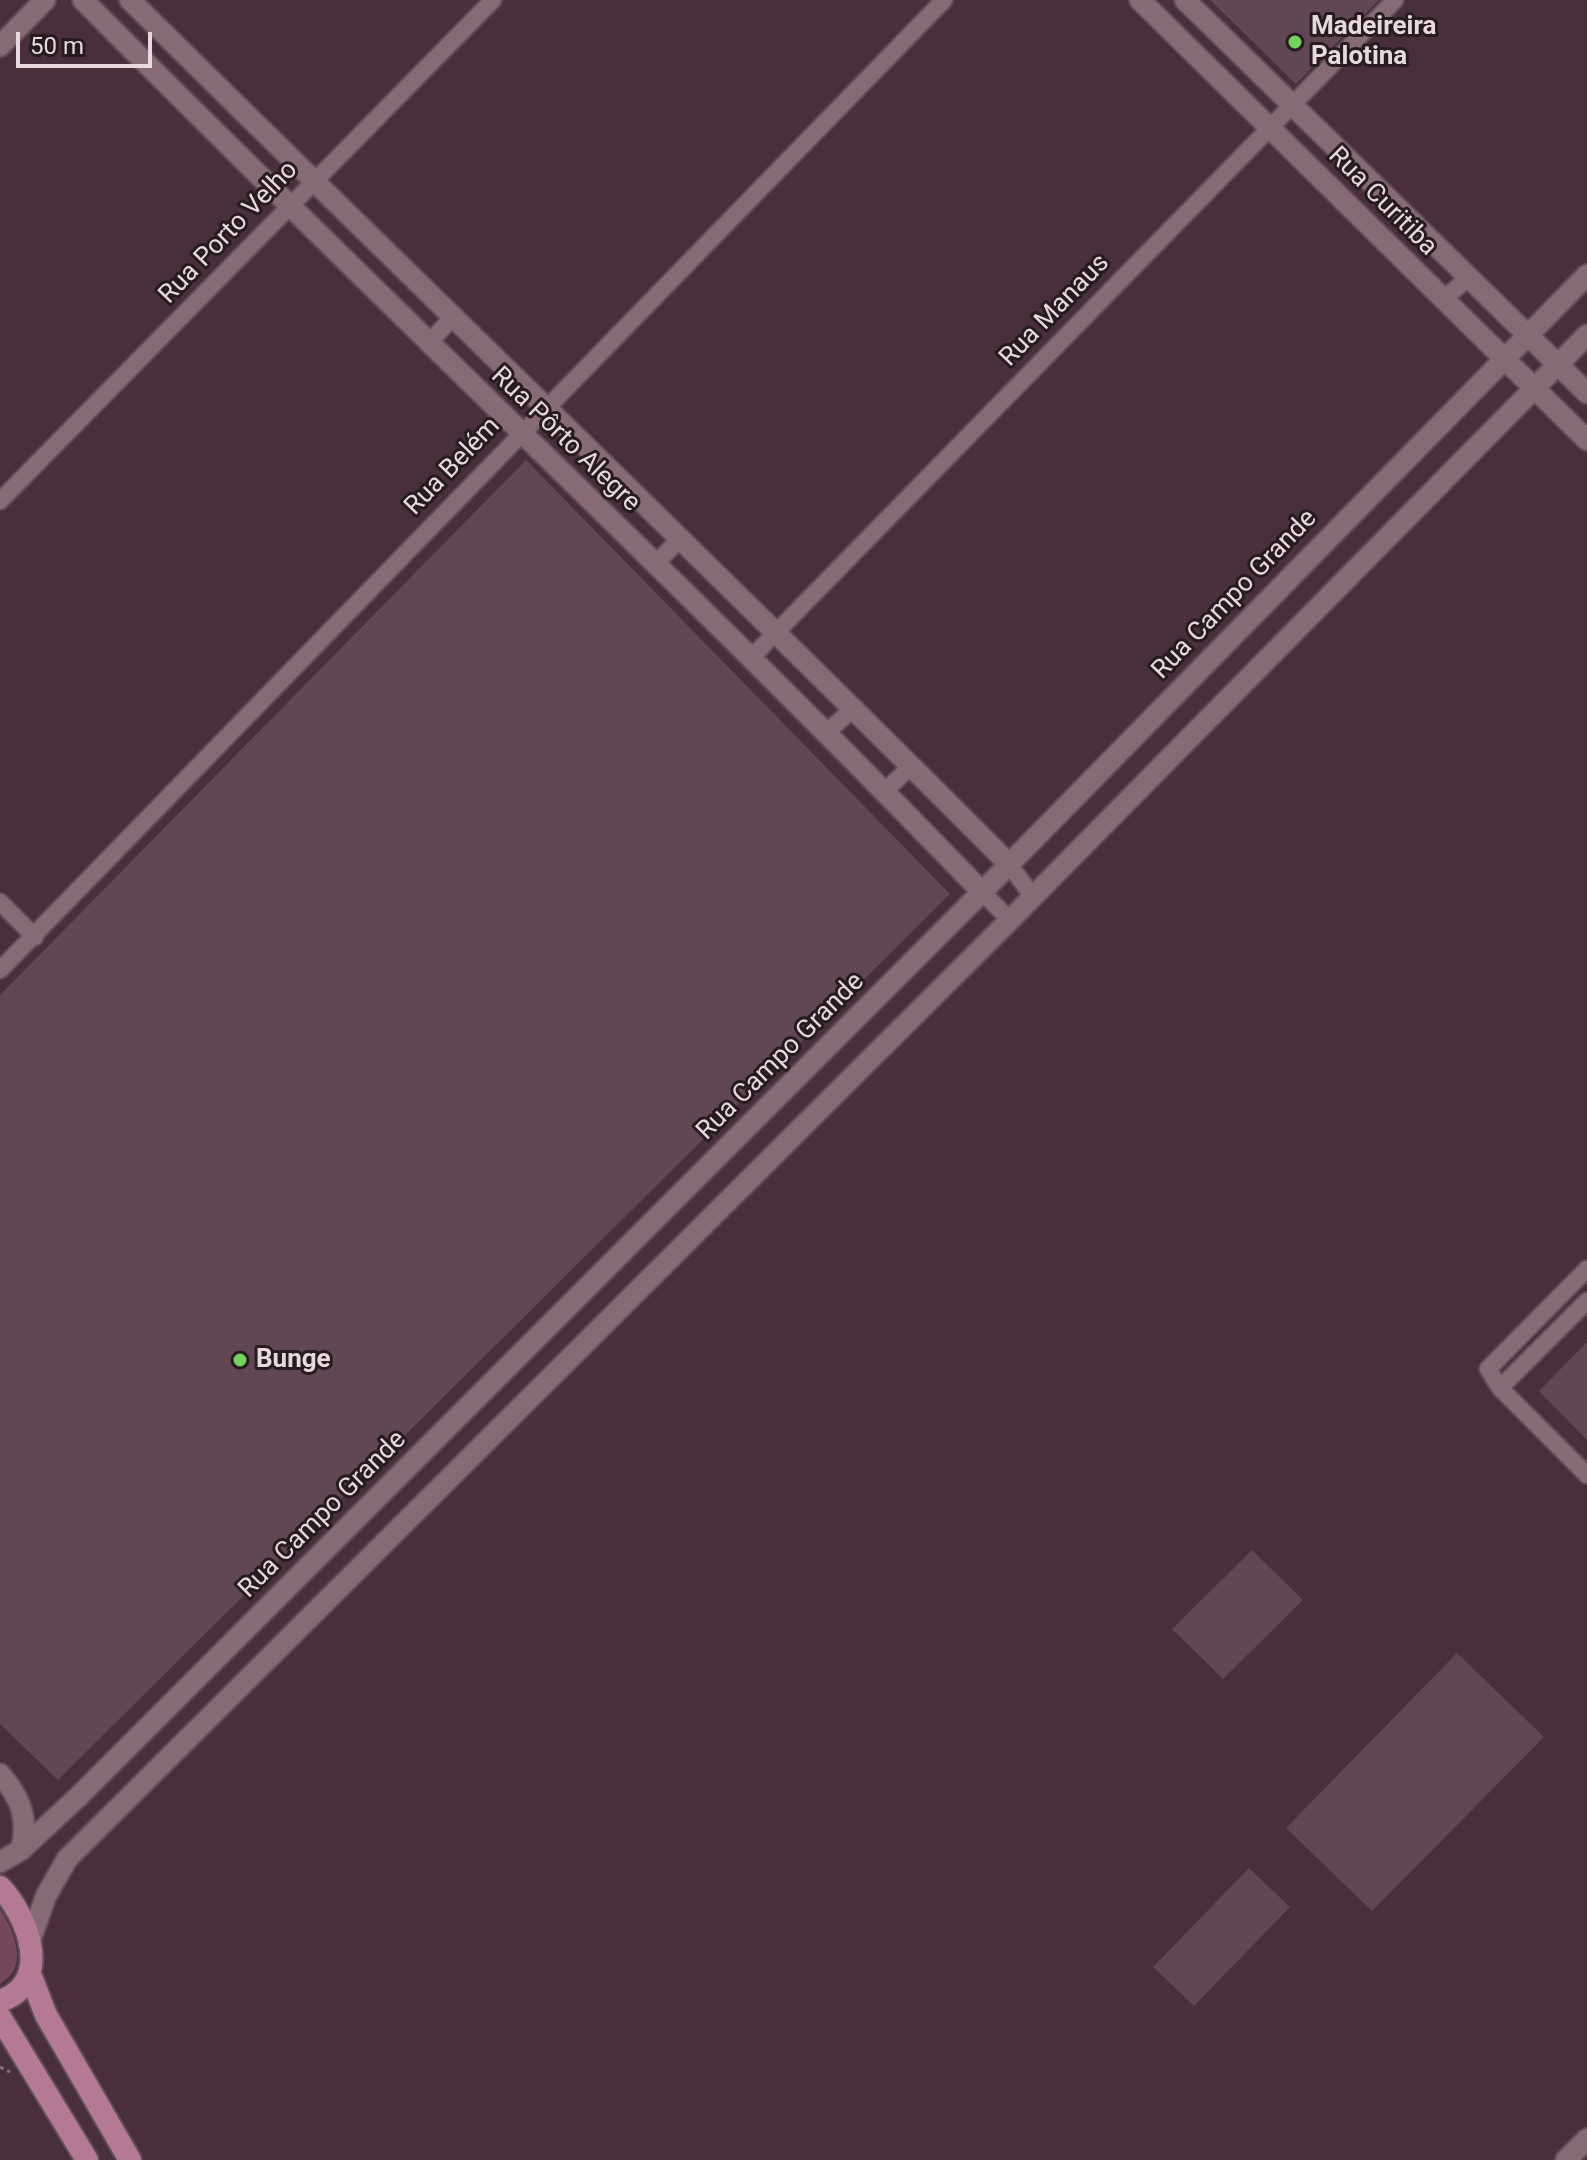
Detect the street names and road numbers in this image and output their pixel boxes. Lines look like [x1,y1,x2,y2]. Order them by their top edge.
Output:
street label: Rua Curitiba [1321,141,1443,263]
street label: Rua Porto Velho [153,155,305,311]
street label: Rua Manaus [994,248,1116,374]
street label: Rua Pôrto Alegre [484,361,646,519]
street label: Rua Belém [399,412,507,522]
street label: Rua Campo Grande [1146,504,1324,686]
street label: Rua Campo Grande [691,967,871,1147]
street label: Rua Campo Grande [233,1425,413,1605]

